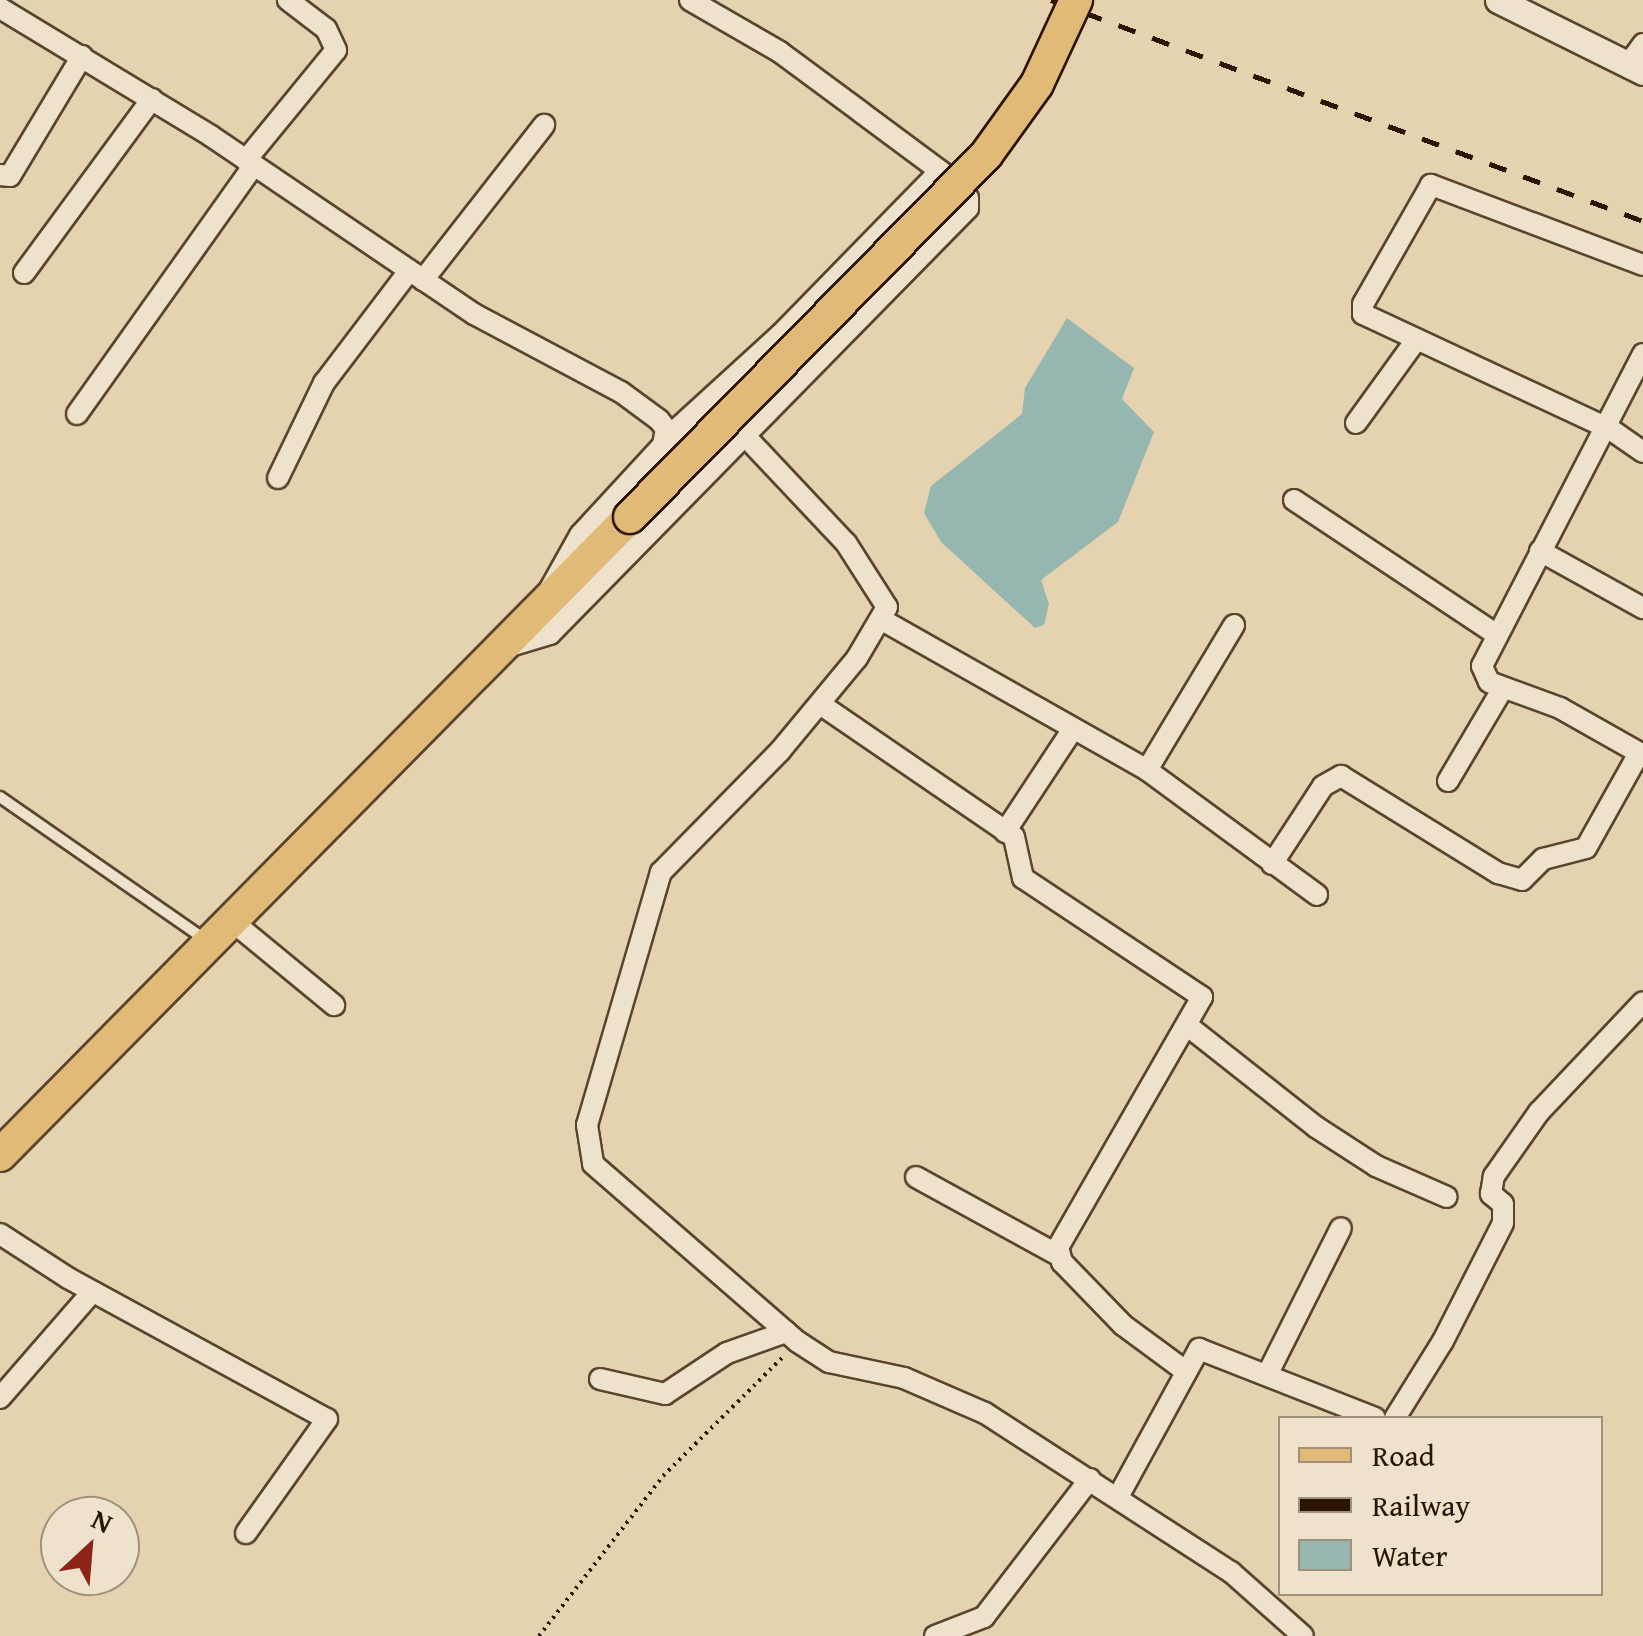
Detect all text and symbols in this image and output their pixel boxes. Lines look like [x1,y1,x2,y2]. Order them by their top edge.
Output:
legend [1278,1416,1603,1596]
text: Road [1372,1433,1435,1477]
text: Railway [1372,1483,1470,1527]
north arrow [40,1496,140,1596]
text: N [85,1498,120,1543]
text: Water [1372,1533,1448,1577]

